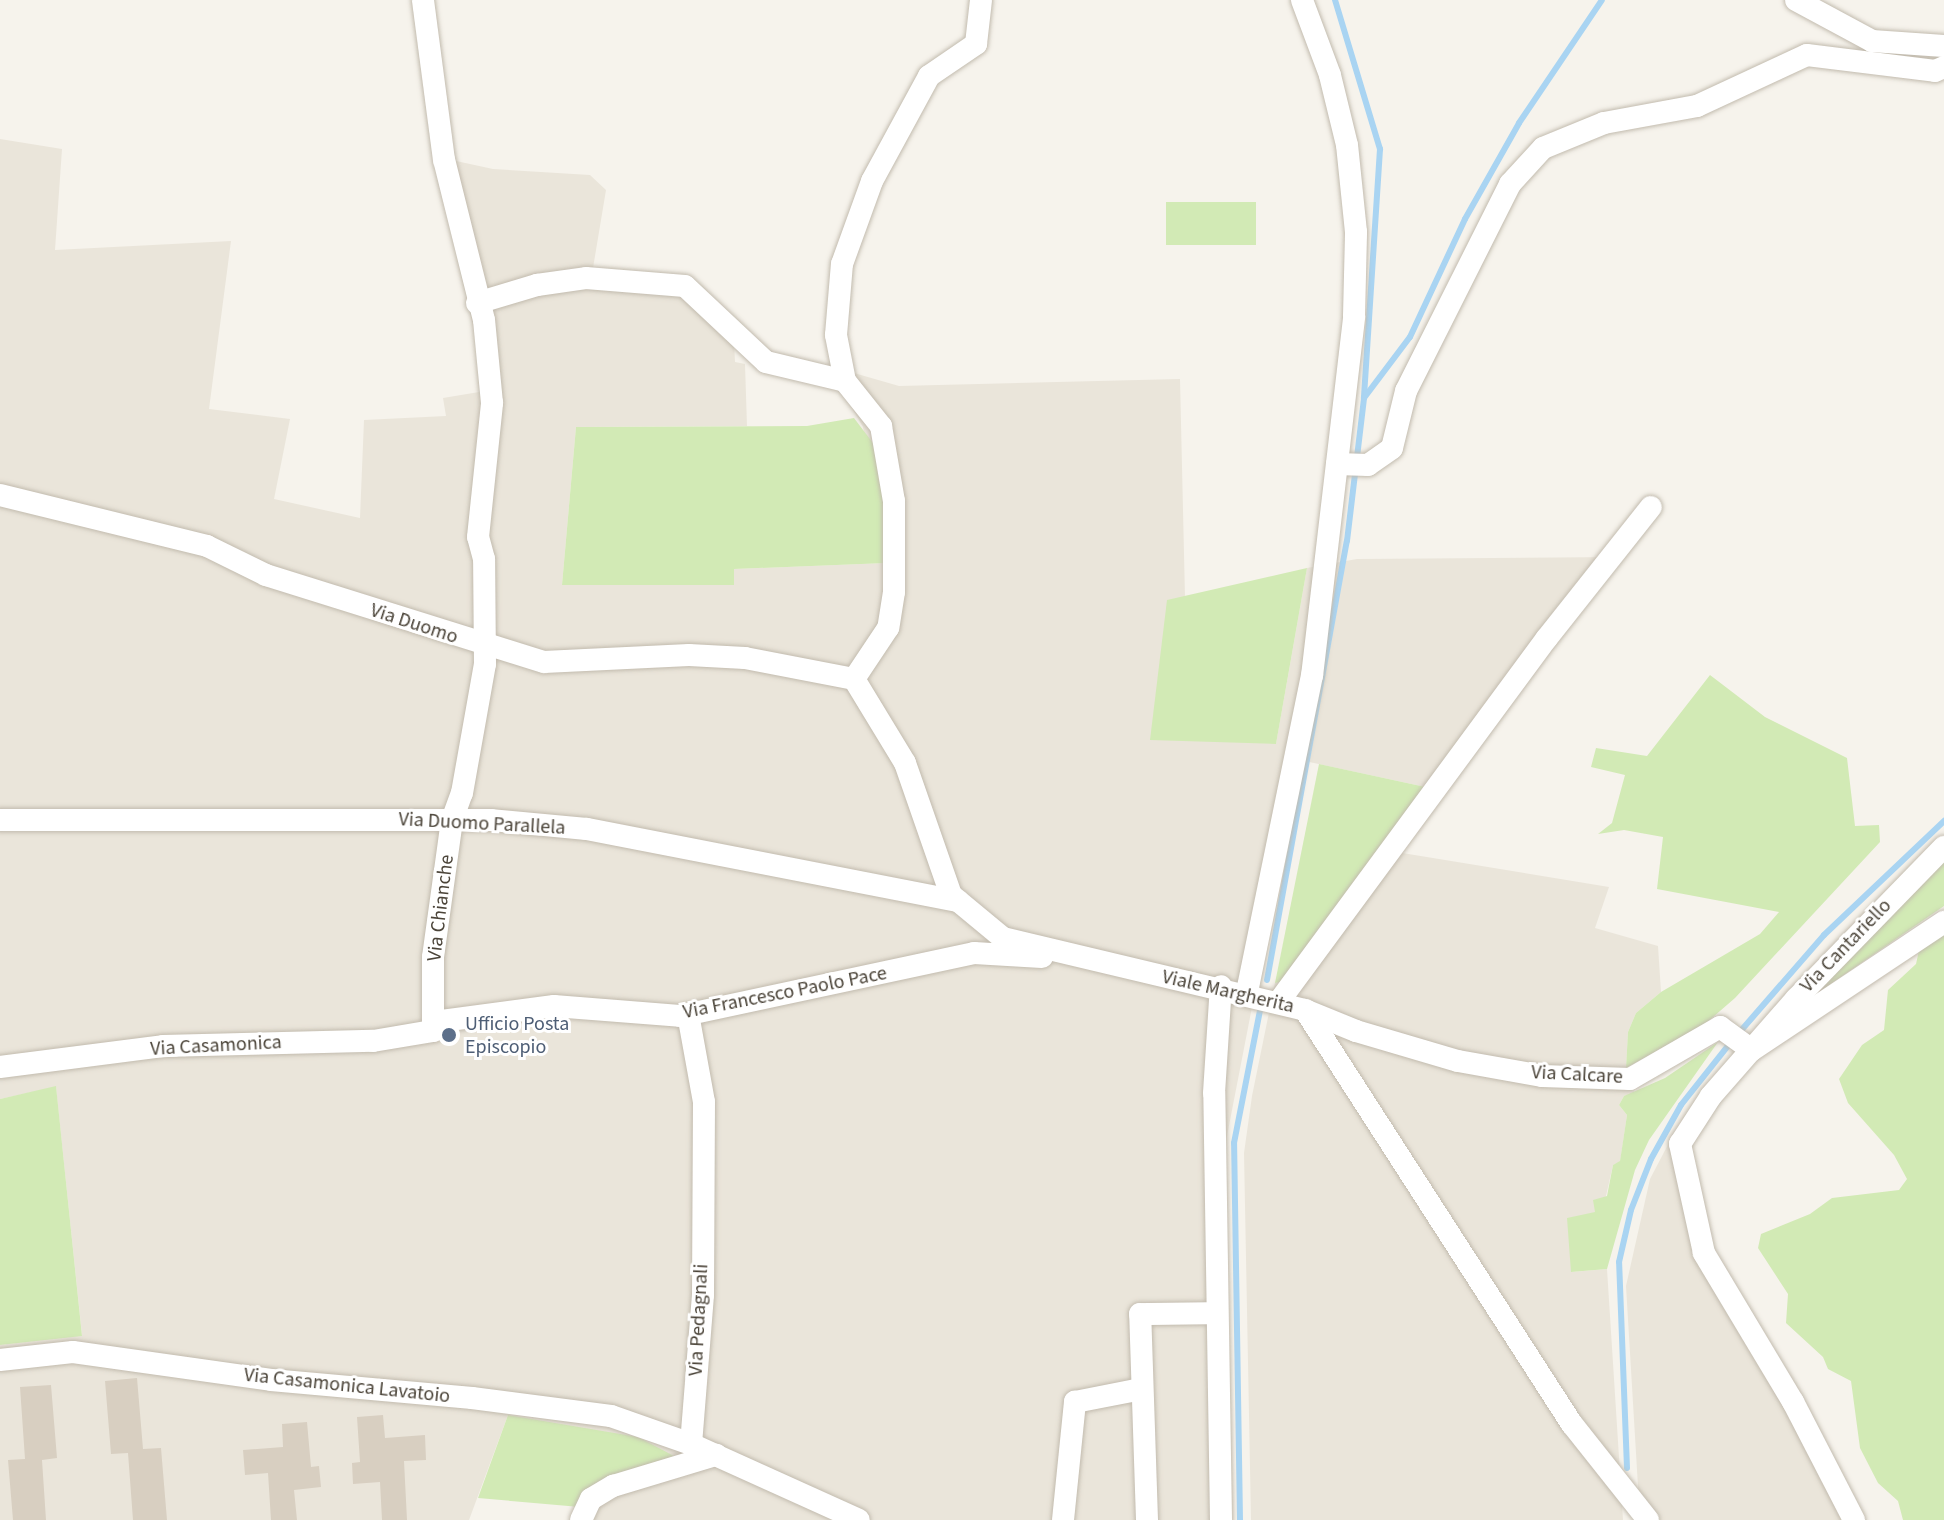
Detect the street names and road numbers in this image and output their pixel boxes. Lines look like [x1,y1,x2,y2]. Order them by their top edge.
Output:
street label: Via Duomo [367,599,461,649]
street label: Via Duomo Parallela [398,808,566,840]
street label: Via Chianche [423,853,459,963]
street label: Via Cantariello [1795,894,1897,998]
street label: Via Francesco Paolo Pace [681,961,889,1025]
street label: Viale Margherita [1160,965,1296,1019]
street label: Via Casamonica [150,1031,282,1061]
street label: Via Calcare [1531,1061,1623,1089]
street label: Via Pedagnali [684,1263,714,1377]
street label: Via Casamonica Lavatoio [243,1363,451,1409]

